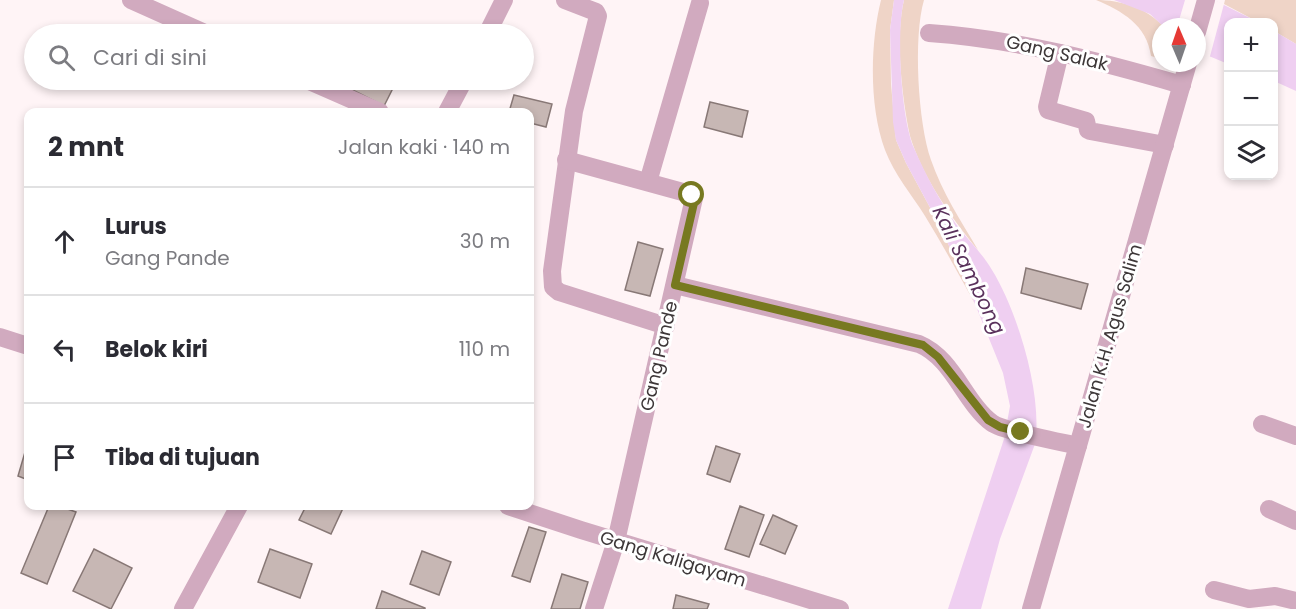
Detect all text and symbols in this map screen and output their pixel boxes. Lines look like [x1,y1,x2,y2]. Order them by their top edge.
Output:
north arrow [1152,18,1206,72]
map controls [1224,18,1278,180]
button: + [1224,18,1278,72]
search box [24,24,534,90]
street label: Gang Salak [1004,29,1111,76]
icon: search [45,41,78,74]
text: Cari di sini [93,42,207,73]
button: − [1224,72,1278,126]
button: layers [1224,126,1278,180]
text: 2 mnt [48,129,124,165]
text: Jalan kaki · 140 m [338,133,510,161]
route start [678,181,704,207]
water label: Kali Sambong [926,201,1012,339]
text: Lurus [105,211,167,242]
icon: ahead [48,225,81,258]
text: 30 m [460,227,510,255]
street label: Jalan K.H. Agus Salim [1071,241,1148,431]
text: Gang Pande [105,244,230,272]
street label: Gang Pande [634,298,683,413]
icon: left [48,333,81,366]
text: Belok kiri [105,334,208,365]
text: 110 m [459,335,510,363]
route end [1007,418,1033,444]
icon: arrive [48,441,81,474]
text: Tiba di tujuan [105,442,260,473]
street label: Gang Kaligayam [597,524,749,593]

